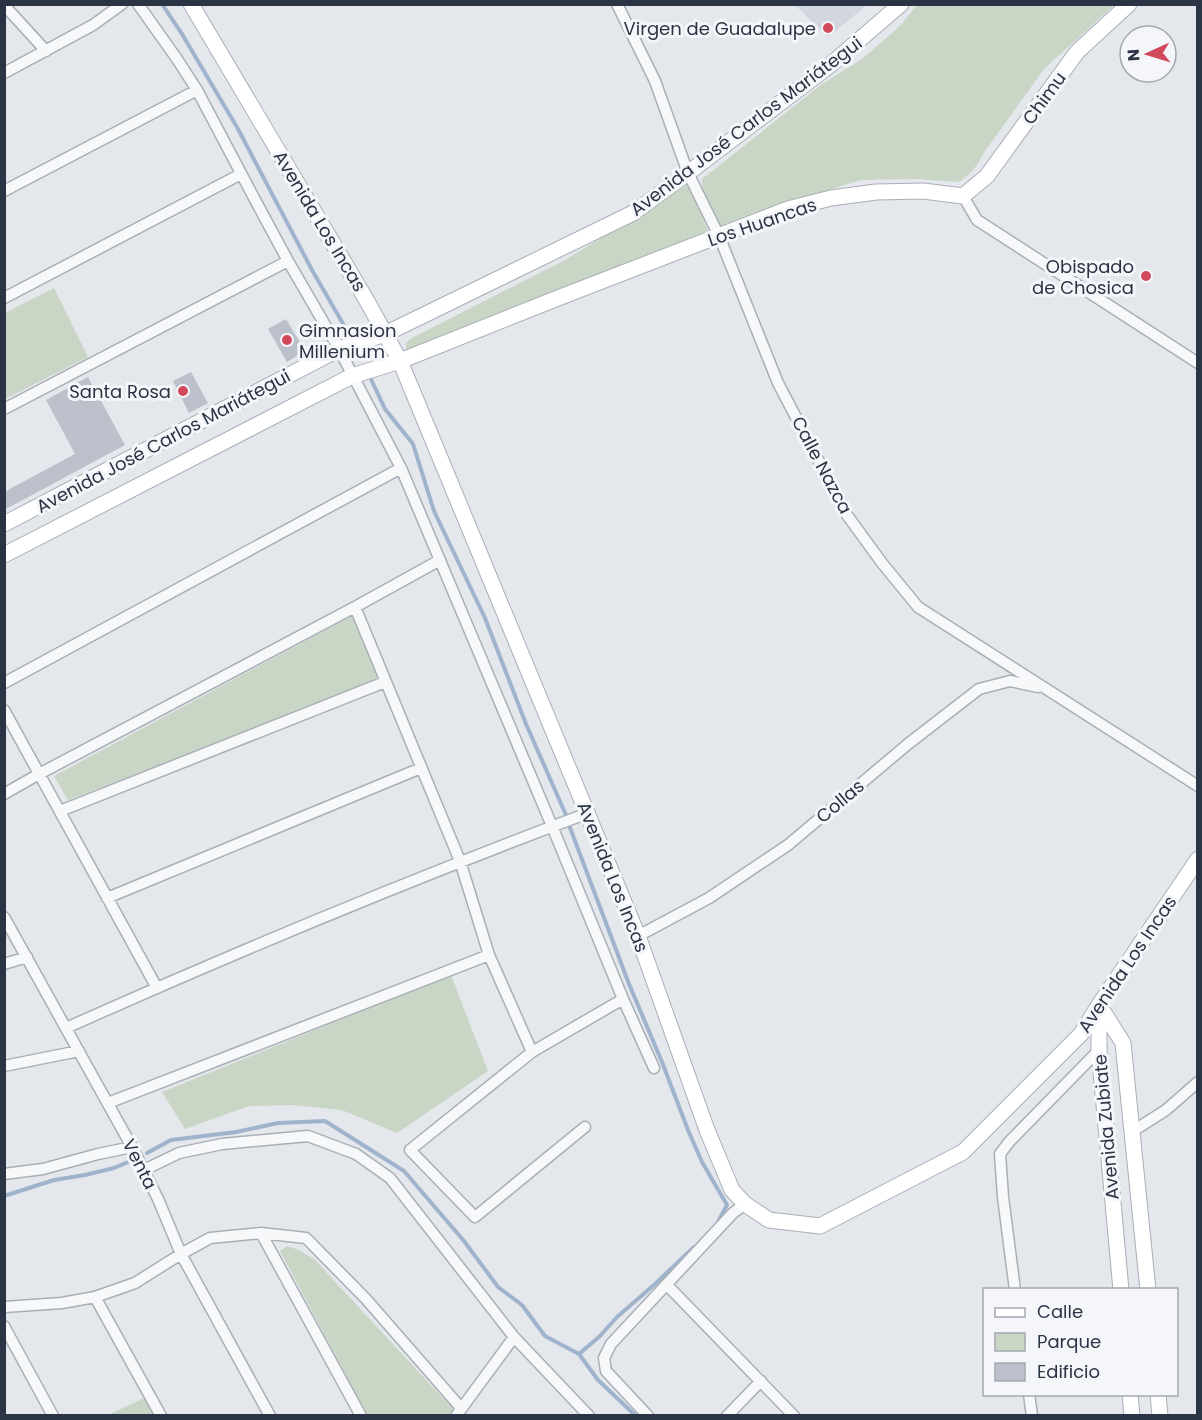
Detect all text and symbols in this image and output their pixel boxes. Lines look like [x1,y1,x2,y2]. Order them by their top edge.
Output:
place label: Virgen de Guadalupe [624,16,816,41]
marker: Virgen de Guadalupe [821,21,835,35]
north arrow [1118,24,1178,84]
street label: Avenida José Carlos Mariátegui [625,30,867,222]
text: N [1122,48,1145,62]
street label: Chimu [1016,66,1072,130]
street label: Avenida Los Incas [268,146,372,296]
street label: Los Huancas [704,192,820,252]
place label: Obispado de Chosica [1032,254,1134,300]
marker: Obispado de Chosica [1139,269,1153,283]
place label: Gimnasion Millenium [299,318,397,364]
marker: Gimnasion Millenium [280,333,294,347]
street label: Avenida José Carlos Mariátegui [31,363,295,519]
place label: Santa Rosa [69,379,171,404]
marker: Santa Rosa [176,384,190,398]
street label: Calle Nazca [786,412,858,518]
street label: Collas [811,773,869,829]
street label: Avenida Los Incas [571,798,655,956]
street label: Avenida Los Incas [1072,891,1182,1037]
street label: Avenida Zubiate [1087,1053,1125,1201]
street label: Venta [117,1134,163,1194]
legend [983,1288,1178,1396]
text: Calle [1037,1299,1083,1324]
text: Parque [1037,1329,1101,1354]
text: Edificio [1037,1359,1100,1384]

